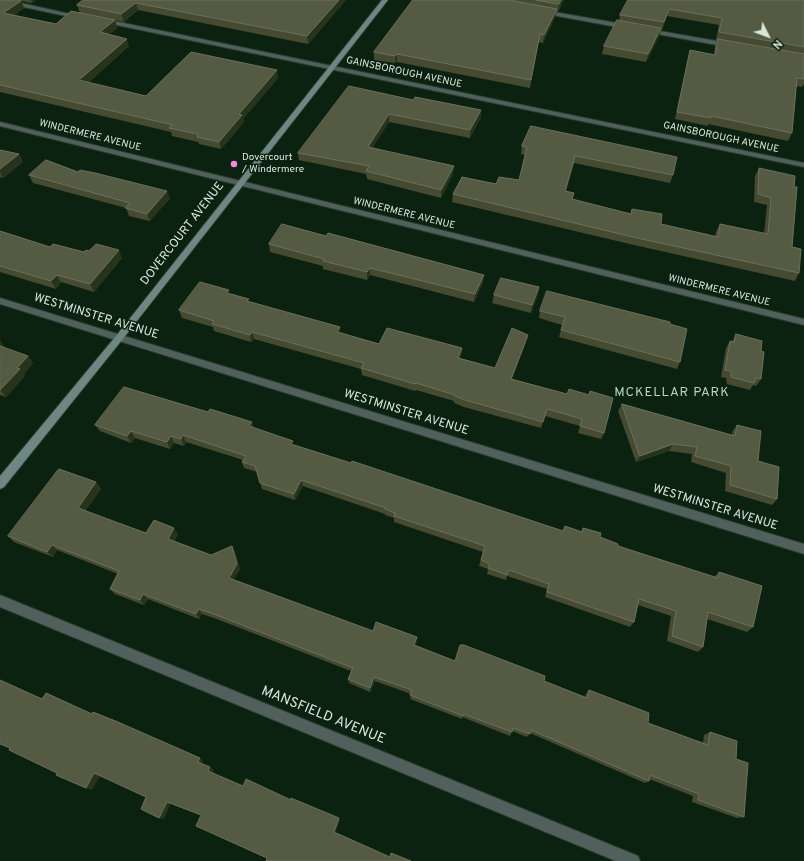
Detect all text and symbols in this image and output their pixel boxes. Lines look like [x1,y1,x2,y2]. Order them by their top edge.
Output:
north arrow [748,16,788,56]
text: N [769,36,785,52]
street label: GAINSBOROUGH AVENUE [345,55,463,91]
street label: WINDERMERE AVENUE [38,118,142,154]
street label: GAINSBOROUGH AVENUE [662,120,780,156]
place label: Dovercourt / Windermere [242,152,304,176]
marker: Dovercourt / Windermere [229,159,239,169]
street label: DOVERCOURT AVENUE [138,180,228,288]
street label: WINDERMERE AVENUE [352,196,456,232]
street label: WINDERMERE AVENUE [667,273,771,309]
street label: WESTMINSTER AVENUE [32,291,160,343]
district label: MCKELLAR PARK [614,385,730,401]
street label: WESTMINSTER AVENUE [342,387,470,439]
street label: WESTMINSTER AVENUE [651,482,779,534]
street label: MANSFIELD AVENUE [258,683,388,749]

